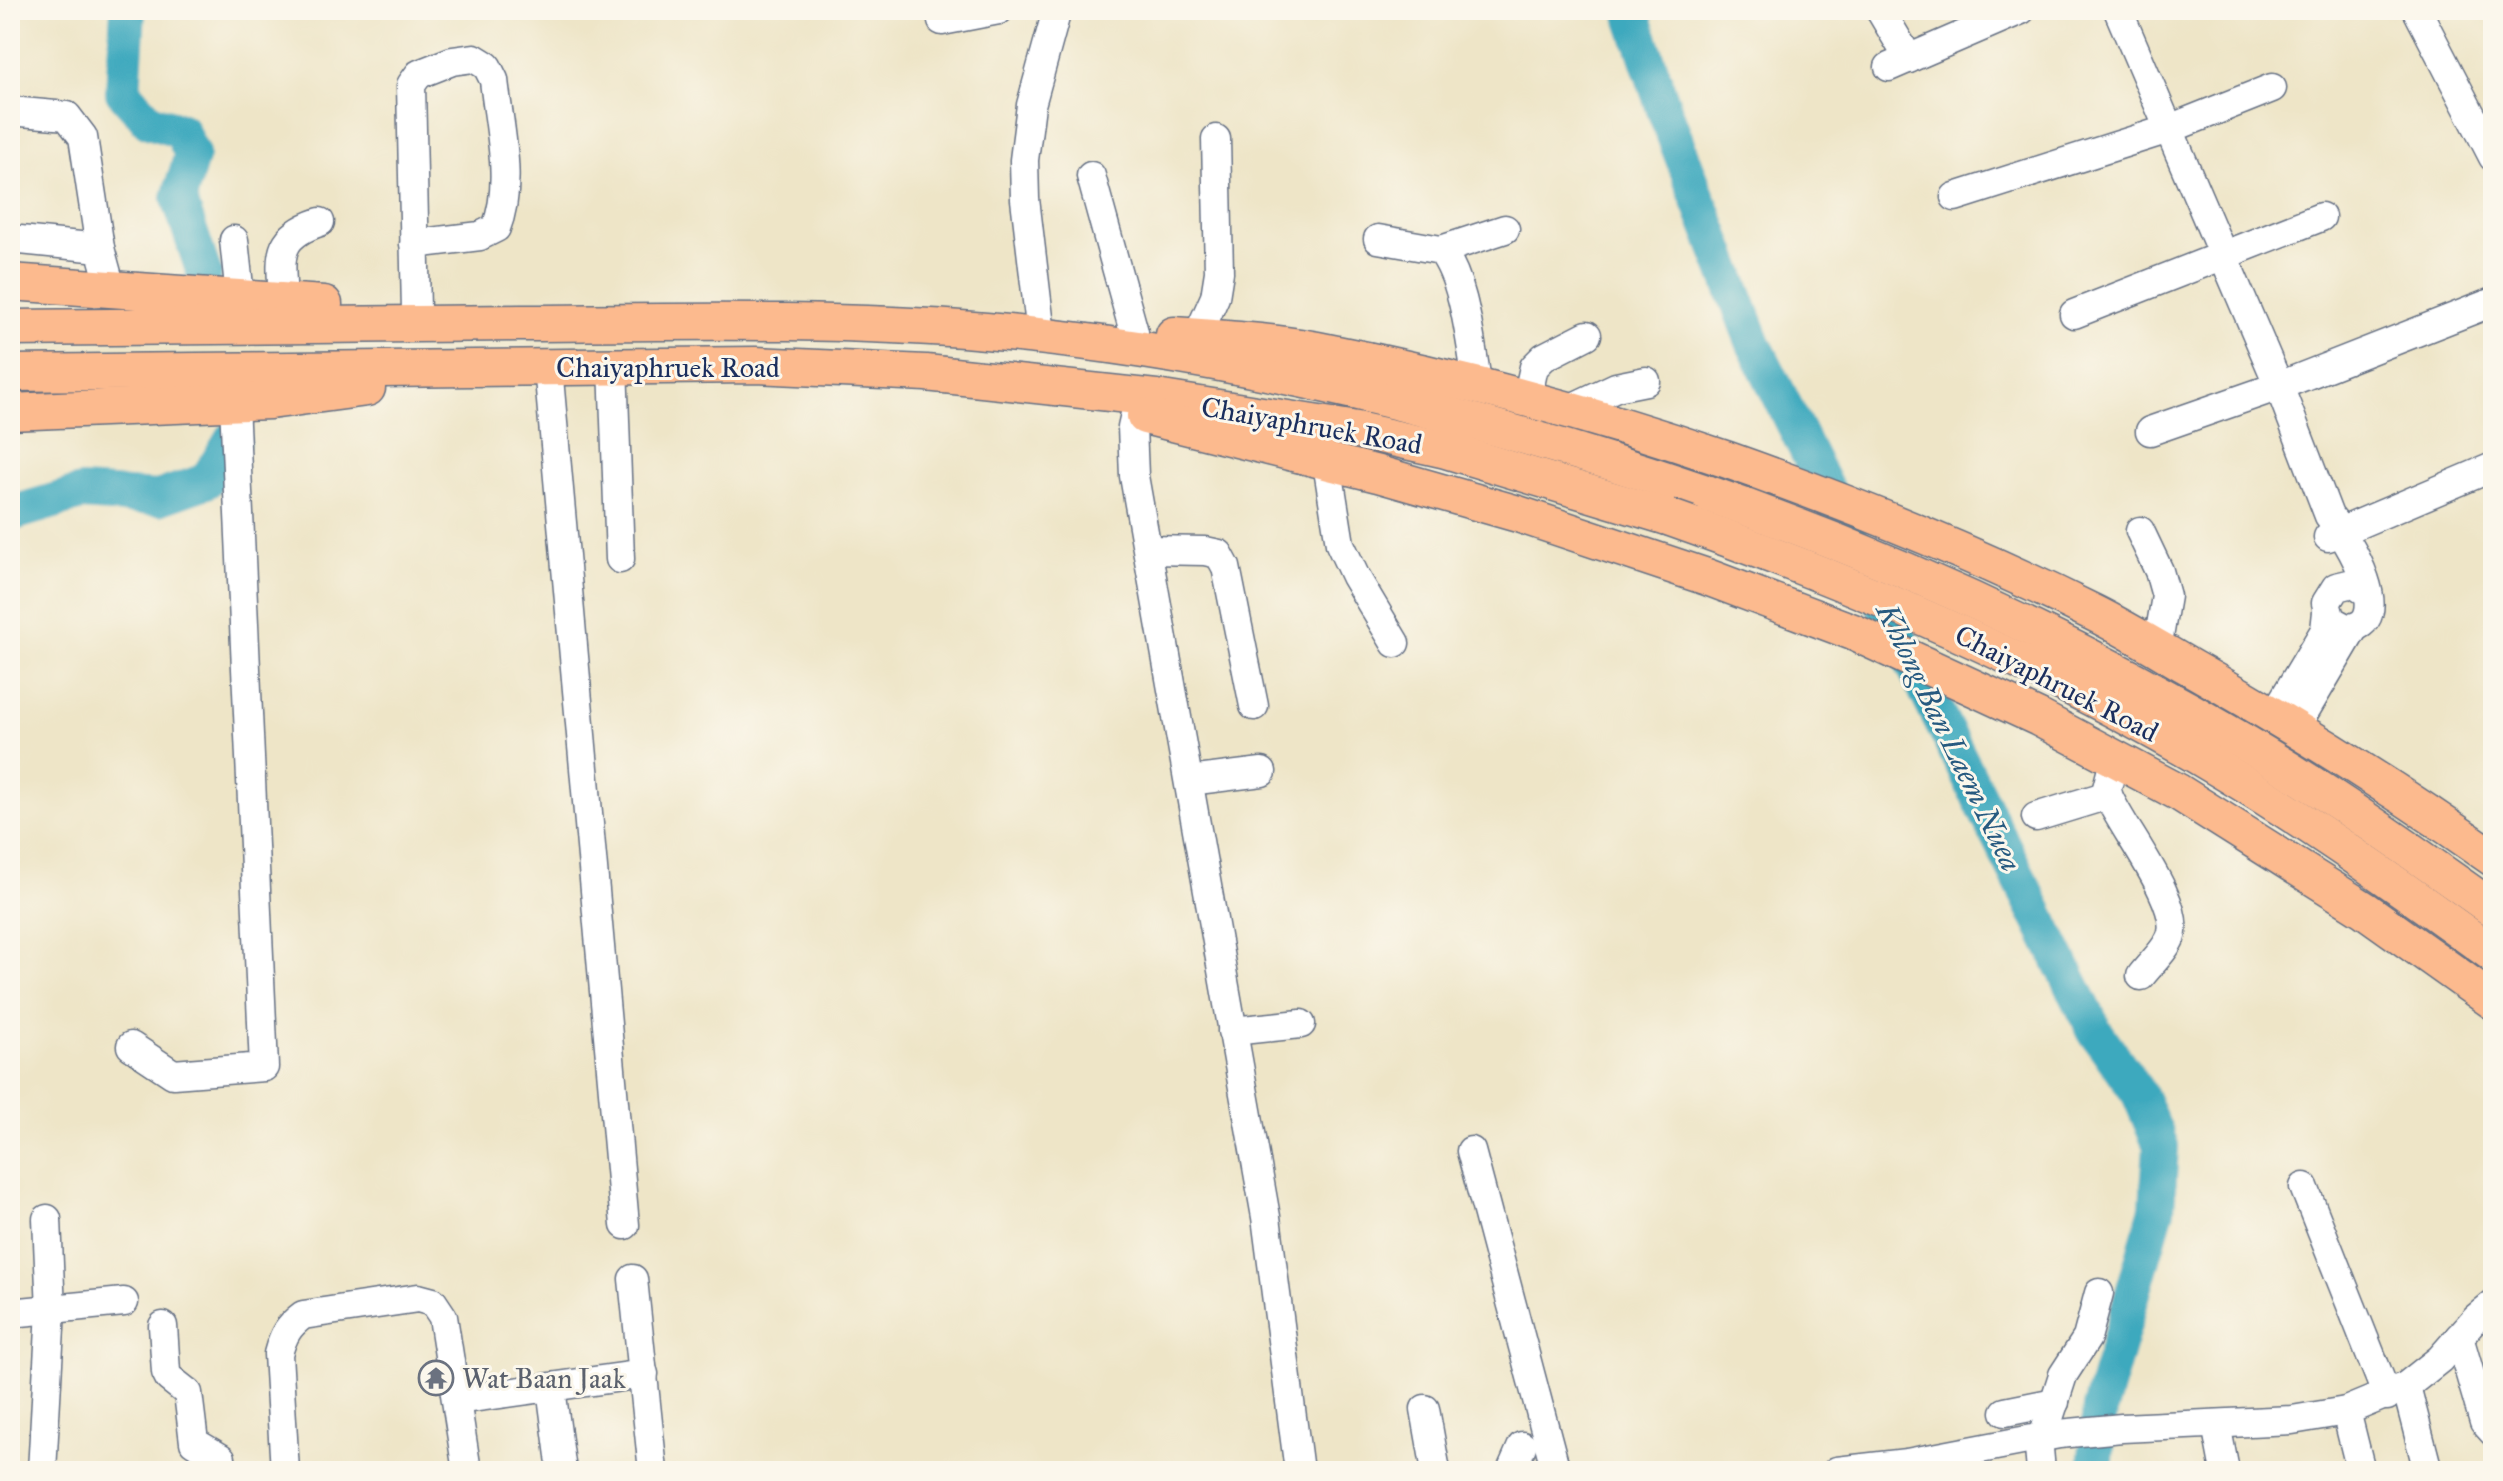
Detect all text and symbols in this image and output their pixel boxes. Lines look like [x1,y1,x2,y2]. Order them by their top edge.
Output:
street label: Chaiyaphruek Road [556,350,780,385]
street label: Chaiyaphruek Road [1199,389,1425,462]
water label: Khlong Ban Laem Nuea [1868,595,2029,877]
street label: Chaiyaphruek Road [1949,617,2164,750]
temple icon: Wat Baan Jaak [417,1359,455,1397]
place label: Wat Baan Jaak [462,1361,626,1396]

